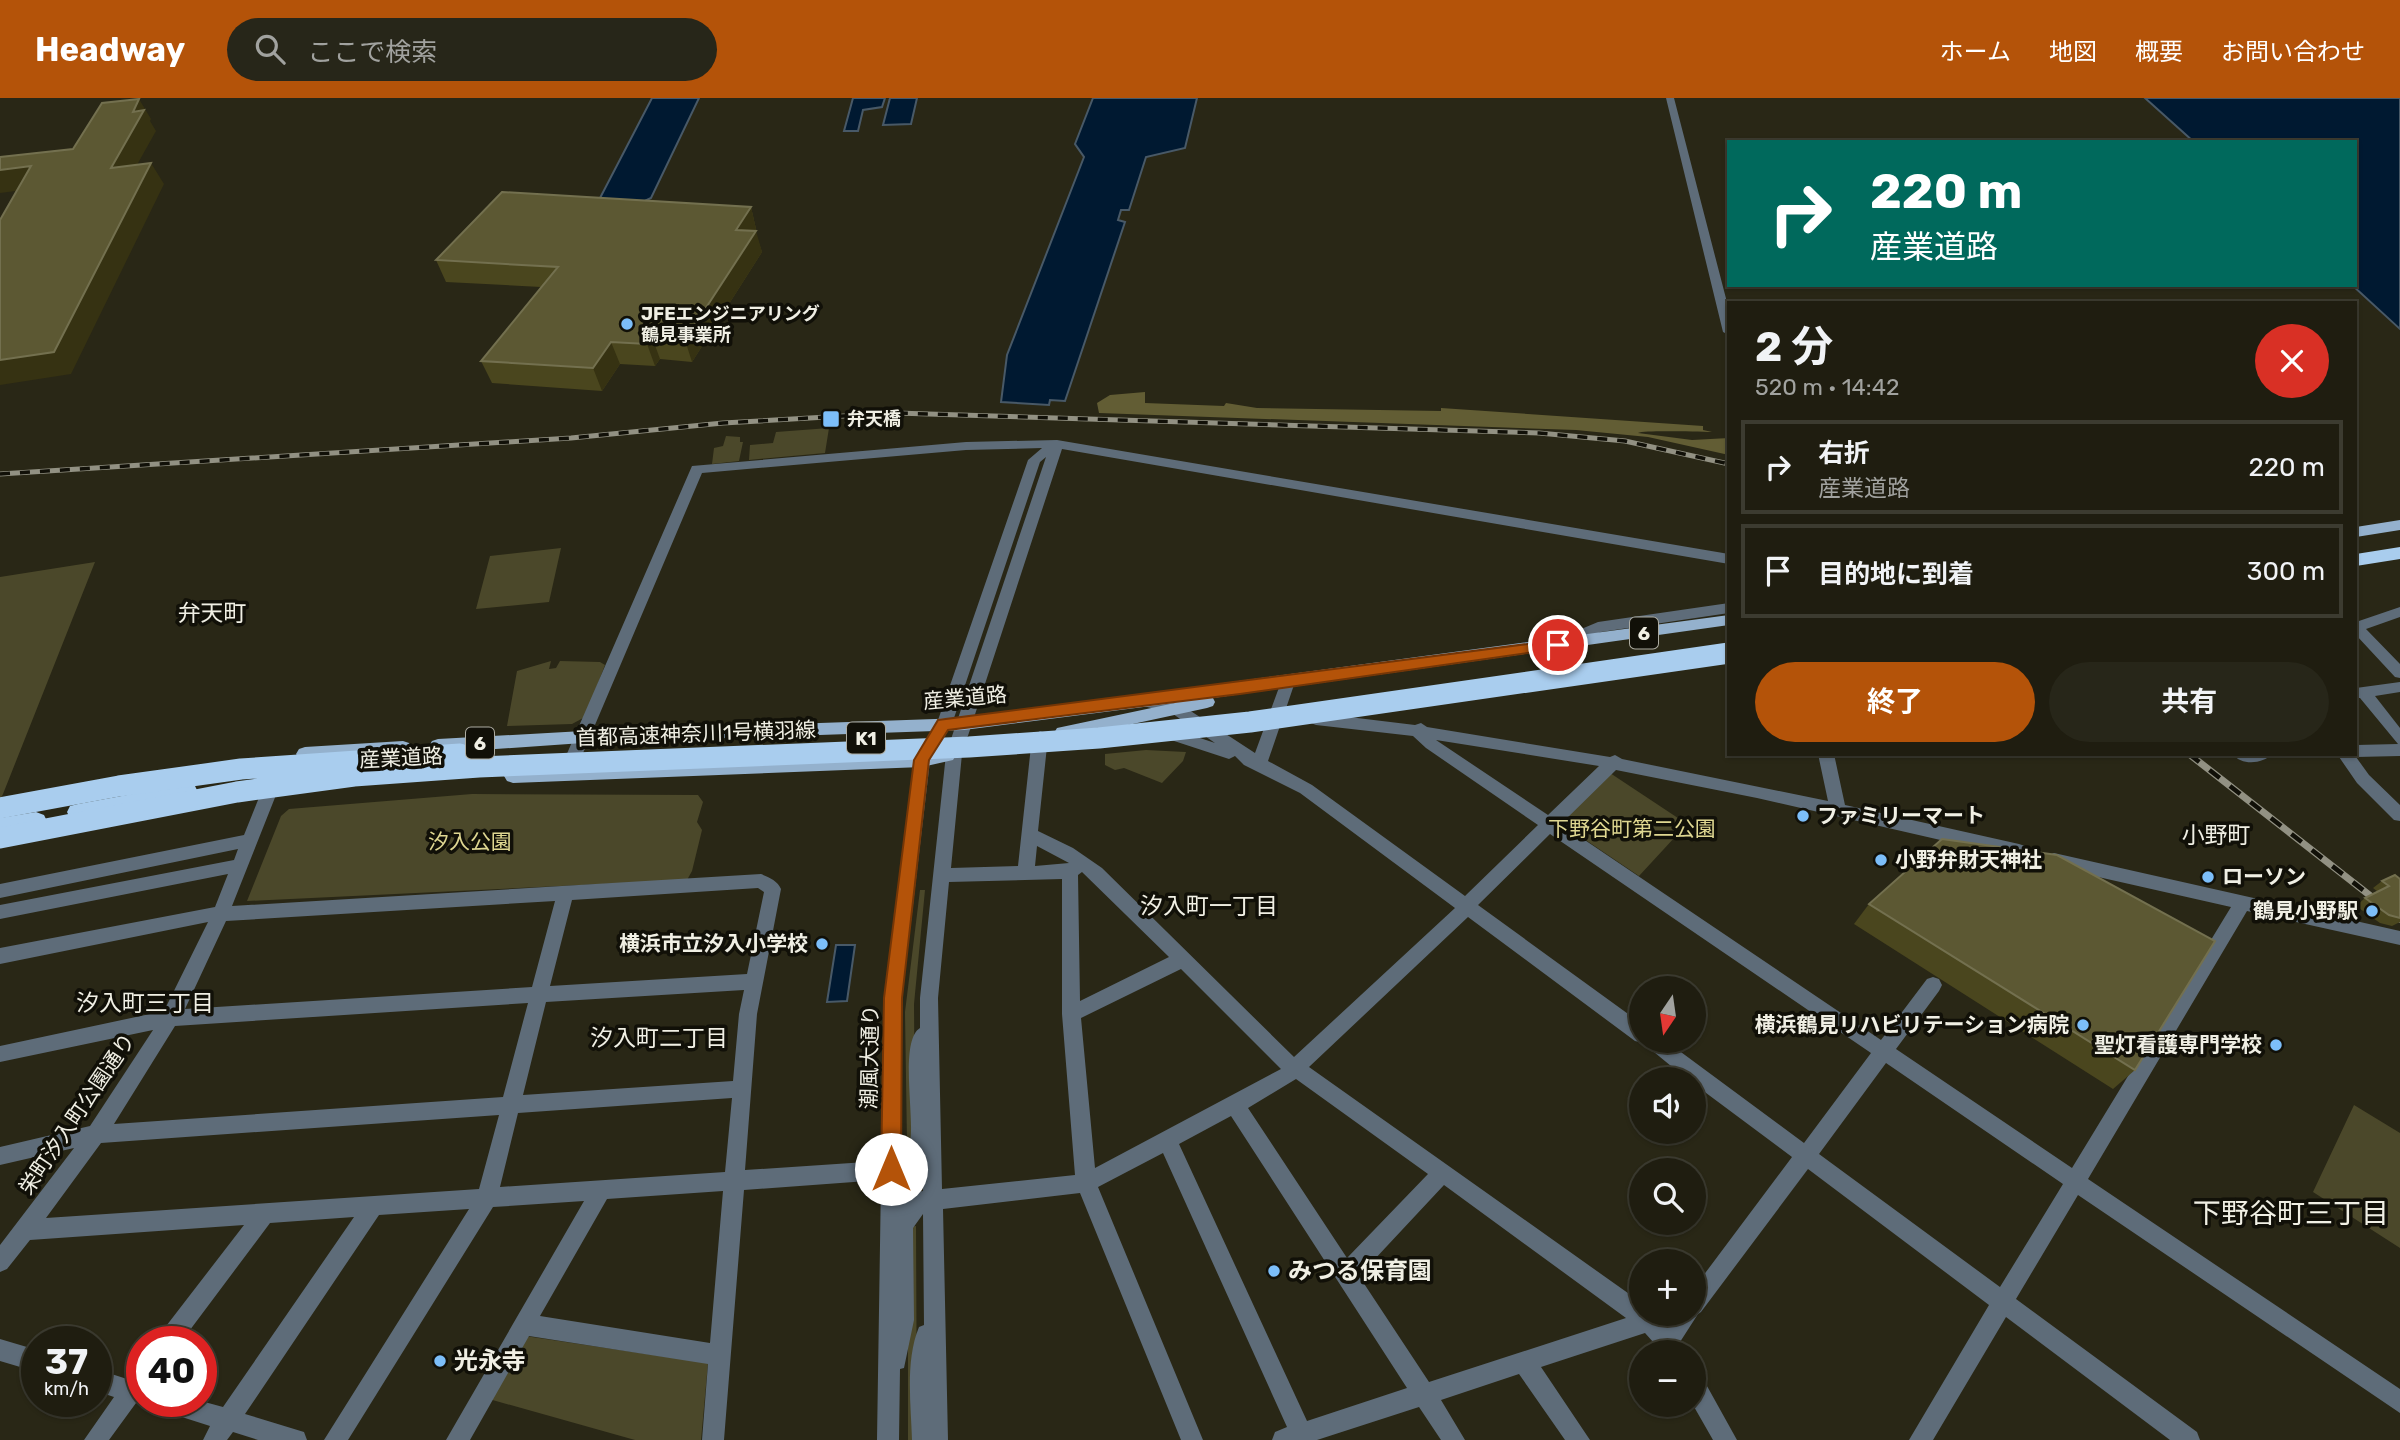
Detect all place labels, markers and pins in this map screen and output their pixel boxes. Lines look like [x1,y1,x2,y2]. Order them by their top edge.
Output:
place label: JFEエンジニアリング 鶴見事業所 [641,303,820,346]
marker: JFEエンジニアリング 鶴見事業所 [619,316,635,332]
place label: 弁天橋 [847,408,901,430]
marker: 弁天橋 [821,409,841,429]
pin [1528,615,1588,675]
place label: ファミリーマート [1817,803,1985,828]
marker: ファミリーマート [1795,808,1811,824]
place label: 小野弁財天神社 [1895,847,2042,872]
marker: 小野弁財天神社 [1873,852,1889,868]
place label: ローソン [2222,864,2306,889]
marker: ローソン [2200,869,2216,885]
place label: 鶴見小野駅 [2253,898,2358,923]
marker: 鶴見小野駅 [2364,903,2380,919]
place label: 横浜市立汐入小学校 [619,931,808,956]
marker: 横浜市立汐入小学校 [814,936,830,952]
place label: 横浜鶴見リハビリテーション病院 [1754,1012,2069,1037]
marker: 横浜鶴見リハビリテーション病院 [2075,1017,2091,1033]
place label: 聖灯看護専門学校 [2094,1032,2262,1057]
marker: 聖灯看護専門学校 [2268,1037,2284,1053]
place label: みつる保育園 [1288,1257,1432,1285]
marker: みつる保育園 [1266,1263,1282,1279]
place label: 光永寺 [454,1347,526,1375]
marker: 光永寺 [432,1353,448,1369]

